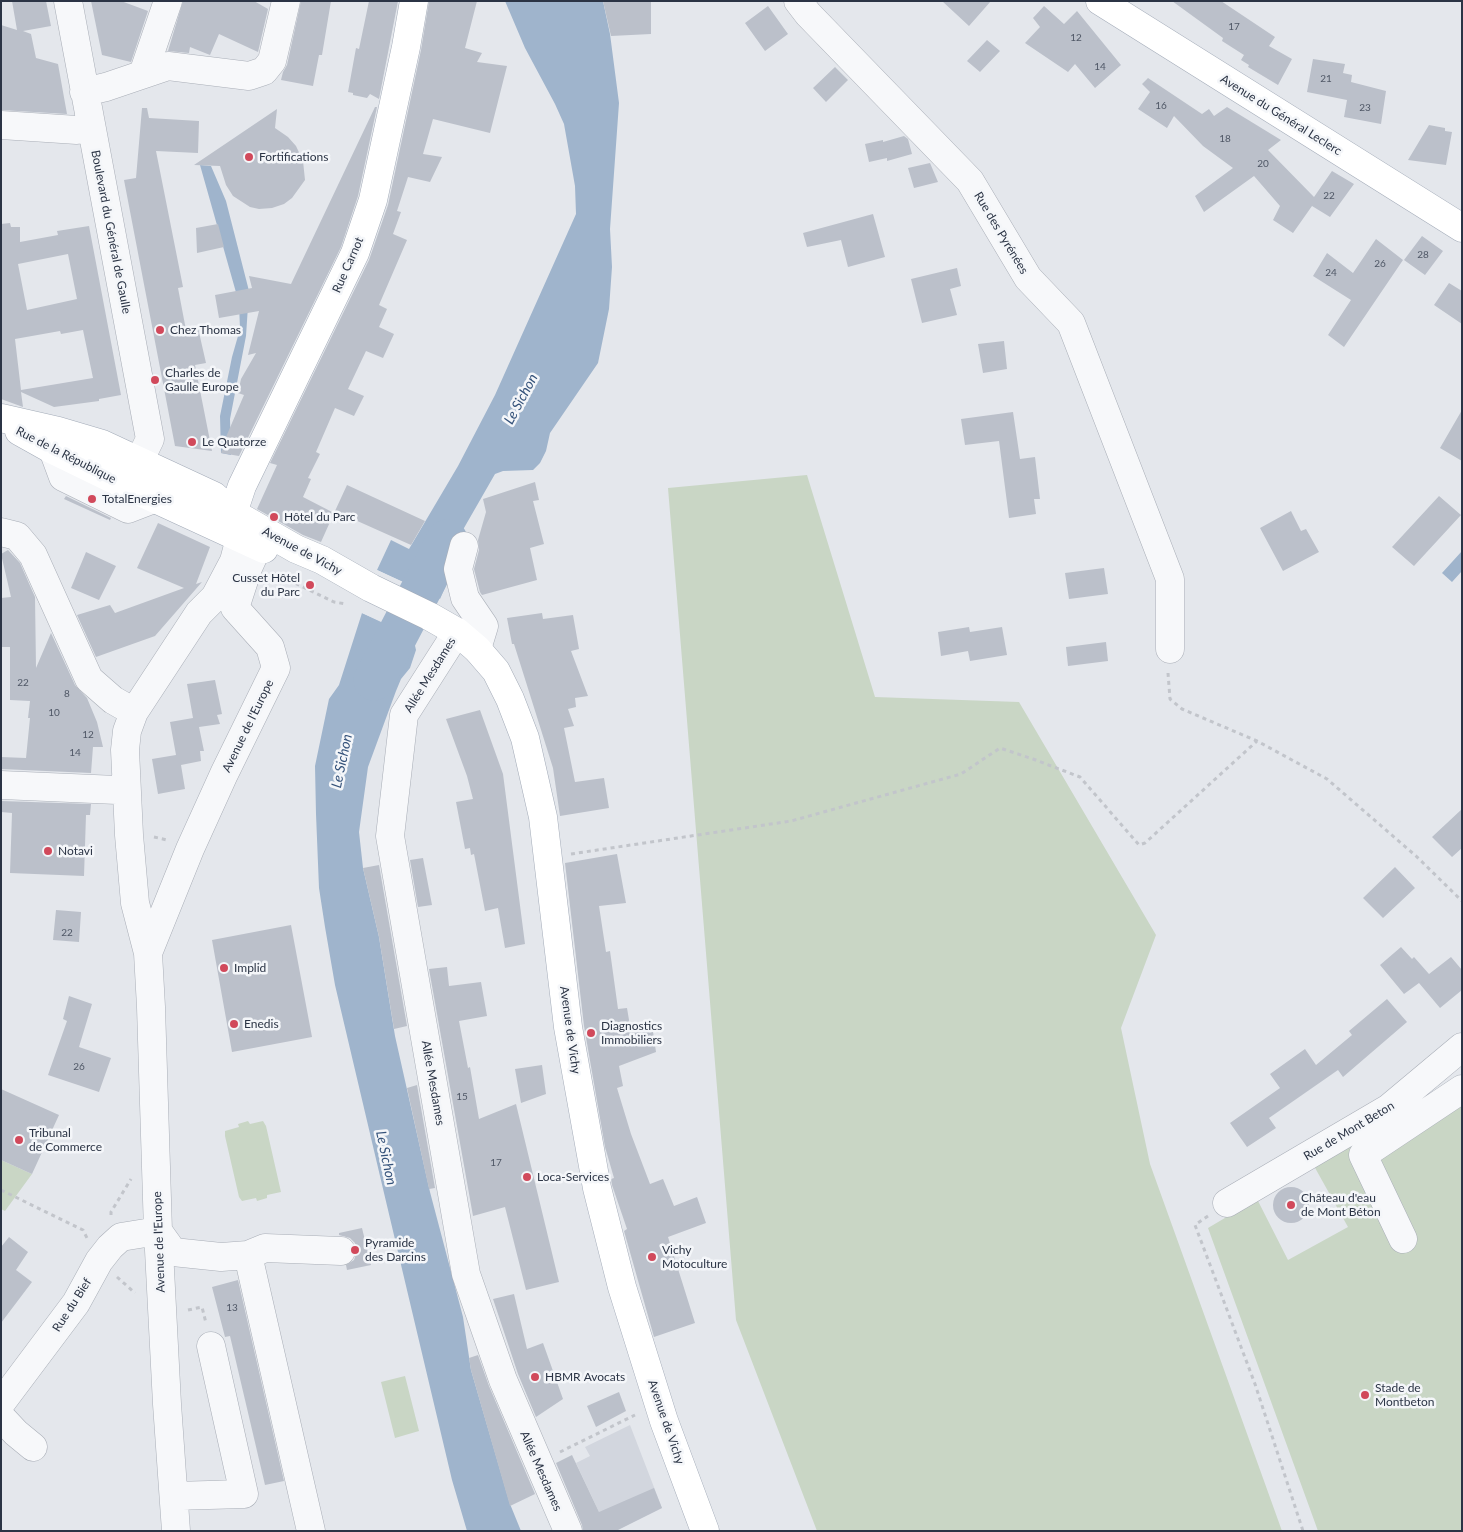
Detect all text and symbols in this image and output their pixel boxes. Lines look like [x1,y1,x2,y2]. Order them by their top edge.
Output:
house number: 17 [1228,21,1240,33]
house number: 12 [1070,32,1082,44]
house number: 14 [1094,61,1106,73]
street label: Avenue du Général Leclerc [1218,72,1344,158]
house number: 21 [1320,73,1332,85]
house number: 16 [1155,100,1167,112]
house number: 23 [1359,102,1371,114]
house number: 18 [1219,133,1231,145]
street label: Boulevard du Général de Gaulle [88,149,134,315]
place label: Fortifications [259,150,328,164]
marker: Fortifications [243,151,255,163]
house number: 20 [1257,158,1269,170]
street label: Rue des Pyrénées [971,189,1031,277]
house number: 22 [1323,190,1335,202]
street label: Rue Carnot [329,235,367,295]
house number: 28 [1417,249,1429,261]
house number: 26 [1374,258,1386,270]
house number: 24 [1325,267,1337,279]
place label: Chez Thomas [170,323,241,337]
marker: Chez Thomas [154,324,166,336]
place label: Charles de Gaulle Europe [165,366,239,394]
water label: Le Sichon [501,371,541,427]
marker: Charles de Gaulle Europe [149,374,161,386]
street label: Rue de la République [14,424,118,486]
place label: Le Quatorze [202,435,266,449]
marker: Le Quatorze [186,436,198,448]
place label: TotalEnergies [102,492,172,506]
marker: TotalEnergies [86,493,98,505]
place label: Hôtel du Parc [284,510,355,524]
marker: Hôtel du Parc [268,511,280,523]
street label: Avenue de Vichy [260,524,344,578]
place label: Cusset Hôtel du Parc [232,571,300,599]
marker: Cusset Hôtel du Parc [304,579,316,591]
street label: Allée Mesdames [401,635,459,715]
house number: 22 [17,677,29,689]
street label: Avenue de l'Europe [219,677,277,775]
house number: 8 [64,688,70,700]
house number: 10 [48,707,60,719]
house number: 12 [82,729,94,741]
water label: Le Sichon [328,732,356,790]
house number: 14 [69,747,81,759]
place label: Notavi [58,844,93,858]
marker: Notavi [42,845,54,857]
house number: 22 [61,927,73,939]
place label: Implid [234,961,266,975]
marker: Implid [218,962,230,974]
street label: Avenue de Vichy [557,985,583,1075]
place label: Enedis [244,1017,279,1031]
marker: Enedis [228,1018,240,1030]
place label: Diagnostics Immobiliers [601,1019,662,1047]
marker: Diagnostics Immobiliers [585,1027,597,1039]
street label: Allée Mesdames [418,1039,448,1127]
house number: 26 [73,1061,85,1073]
house number: 15 [456,1091,468,1103]
street label: Rue de Mont Beton [1301,1098,1397,1164]
place label: Tribunal de Commerce [29,1126,102,1154]
water label: Le Sichon [372,1129,400,1187]
marker: Tribunal de Commerce [13,1134,25,1146]
house number: 17 [490,1157,502,1169]
place label: Loca-Services [537,1170,609,1184]
marker: Loca-Services [521,1171,533,1183]
street label: Avenue de l'Europe [150,1191,168,1293]
place label: Château d'eau de Mont Béton [1301,1191,1381,1219]
marker: Château d'eau de Mont Béton [1285,1199,1297,1211]
place label: Pyramide des Darcins [365,1236,426,1264]
place label: Vichy Motoculture [662,1243,727,1271]
marker: Pyramide des Darcins [349,1244,361,1256]
marker: Vichy Motoculture [646,1251,658,1263]
street label: Rue du Bief [49,1276,95,1334]
house number: 13 [226,1302,238,1314]
place label: HBMR Avocats [545,1370,625,1384]
marker: HBMR Avocats [529,1371,541,1383]
street label: Avenue de Vichy [645,1378,687,1466]
place label: Stade de Montbeton [1375,1381,1434,1409]
marker: Stade de Montbeton [1359,1389,1371,1401]
street label: Allée Mesdames [517,1429,565,1513]

